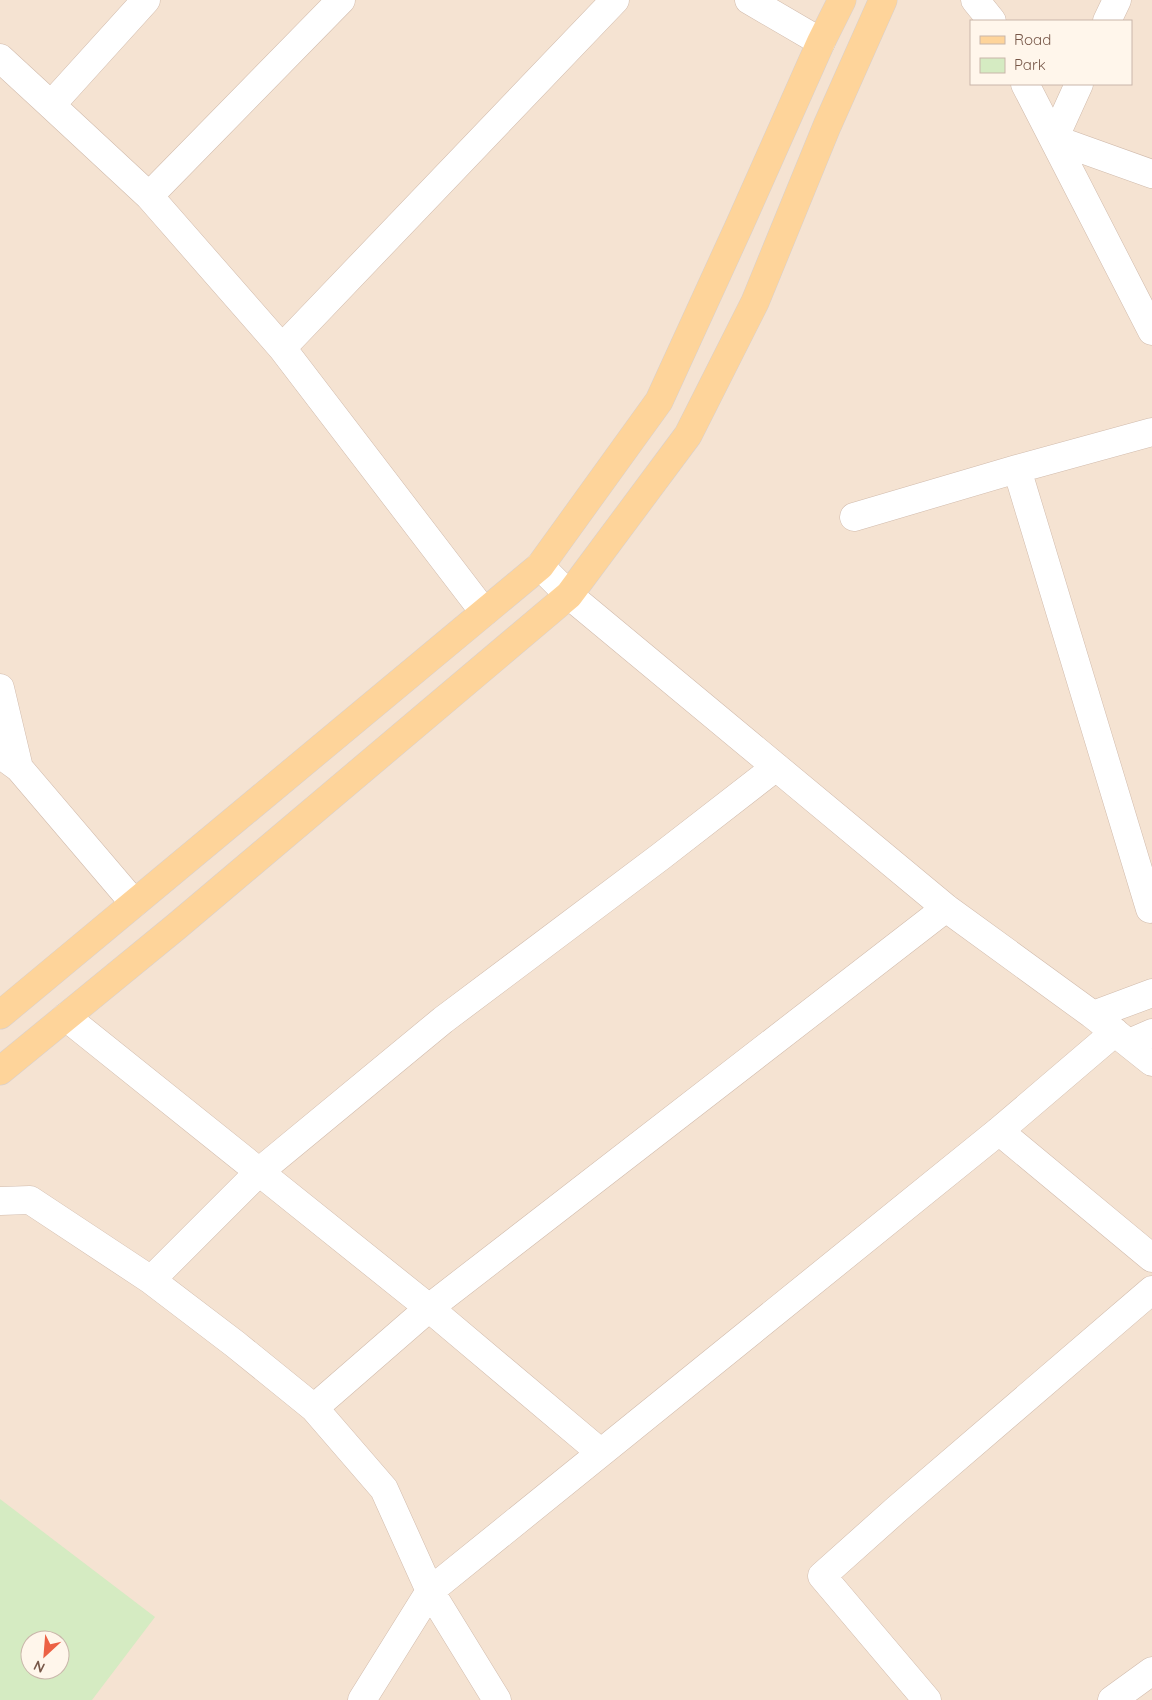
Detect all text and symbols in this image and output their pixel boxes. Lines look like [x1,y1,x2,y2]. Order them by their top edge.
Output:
legend [970,20,1132,85]
text: Road [1014,30,1051,49]
text: Park [1014,55,1046,74]
north arrow [20,1630,70,1680]
text: N [31,1656,48,1677]

